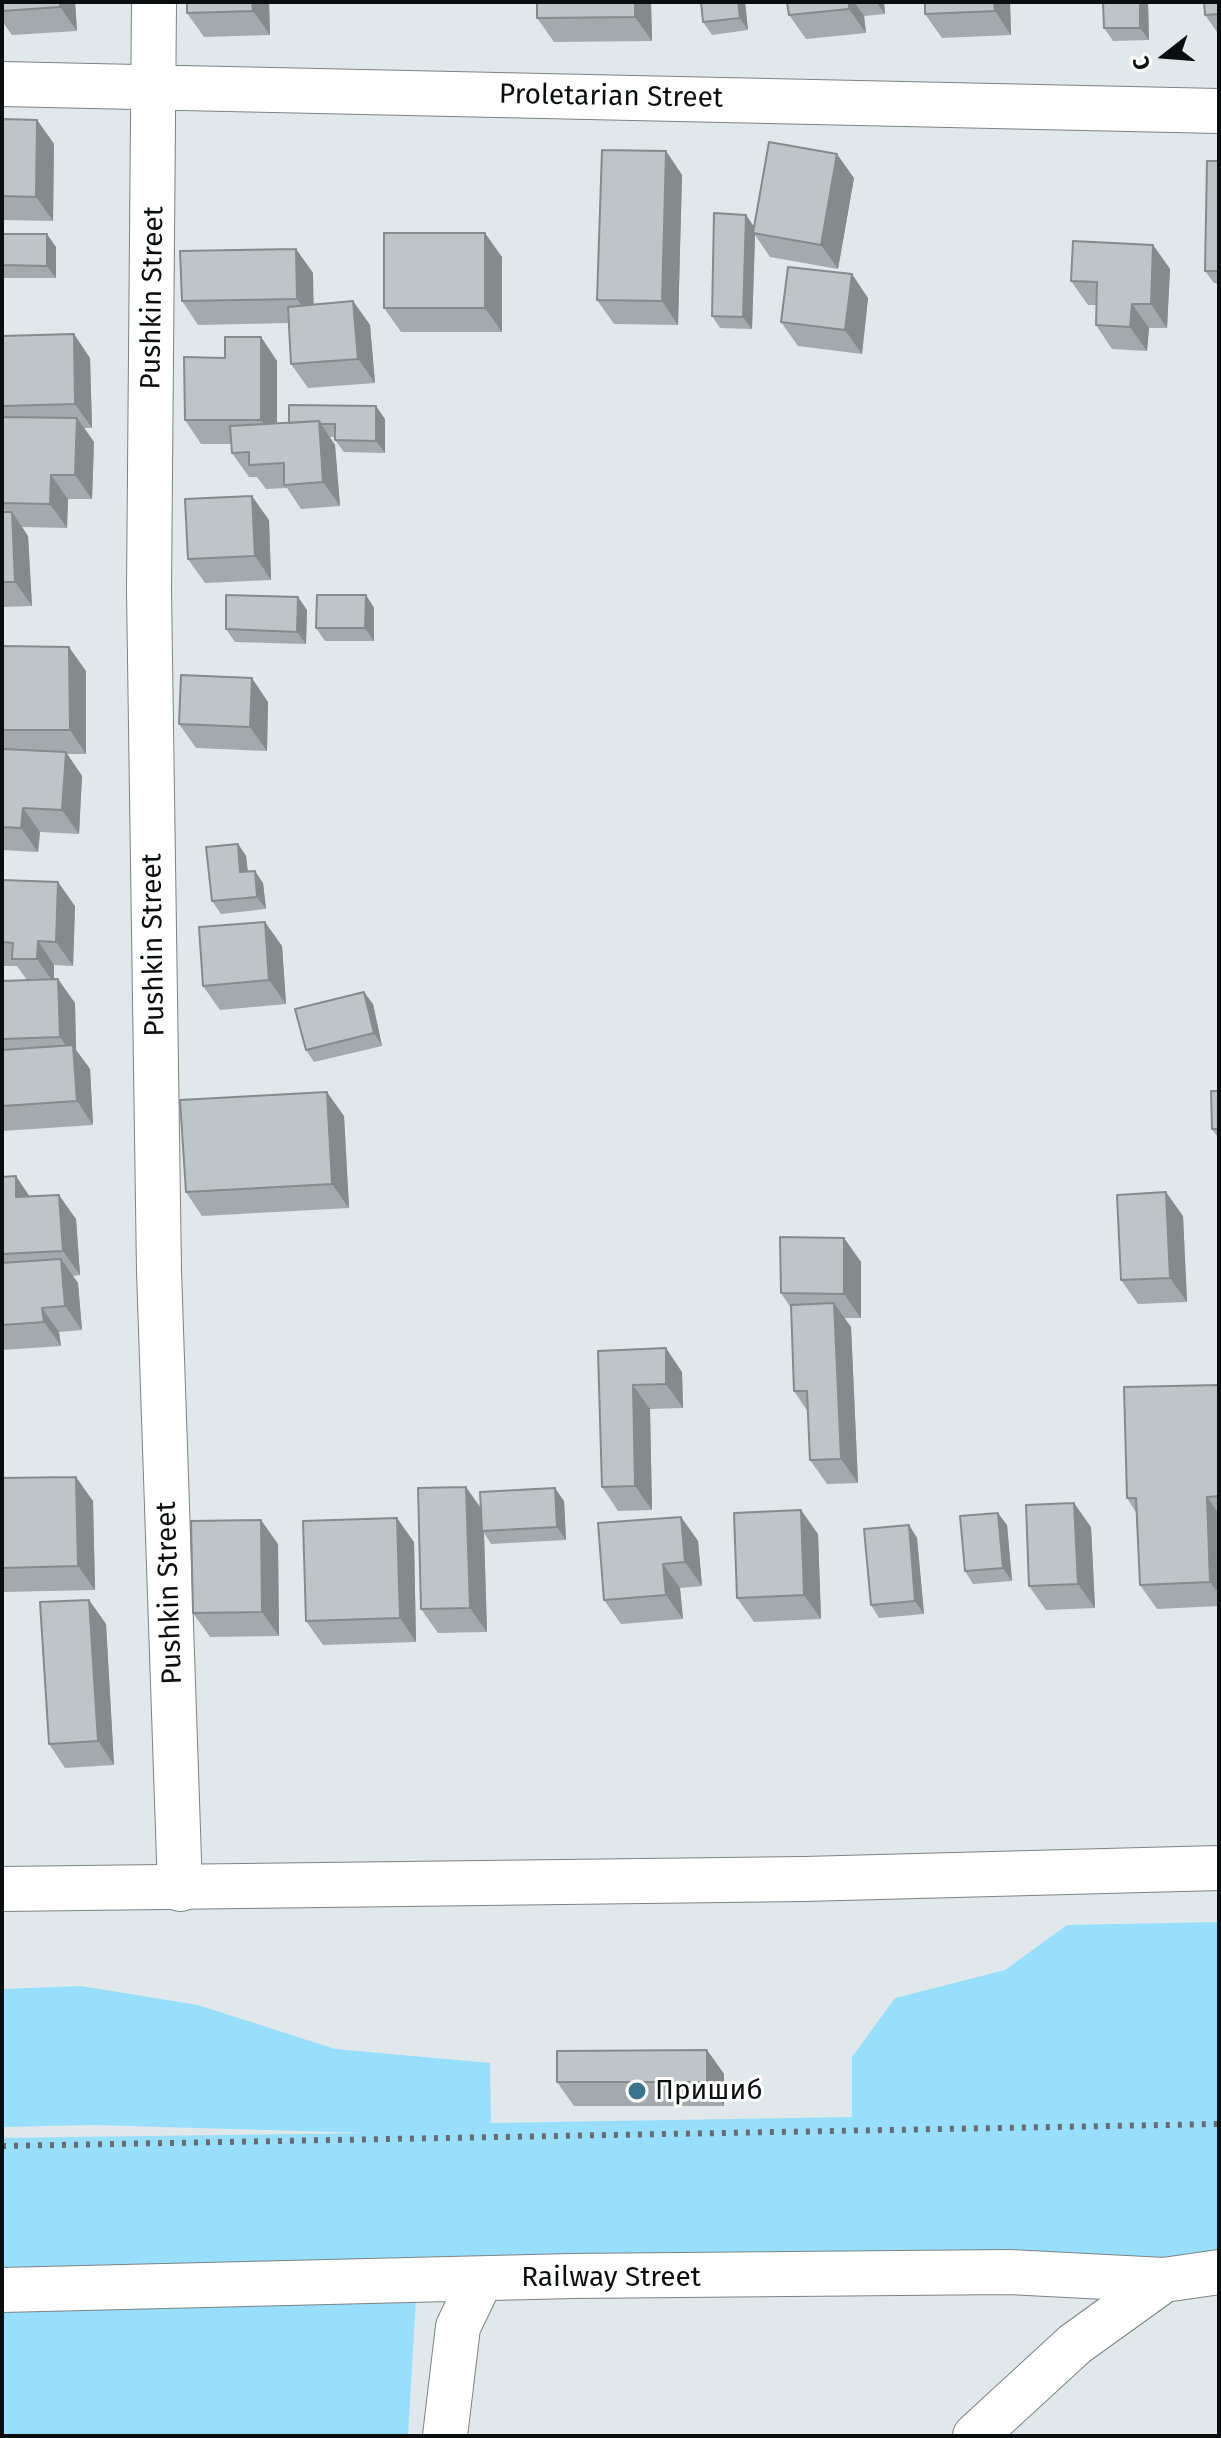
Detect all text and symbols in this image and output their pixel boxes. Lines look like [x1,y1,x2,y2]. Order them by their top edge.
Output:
north arrow [1125,16,1205,96]
text: С [1127,53,1156,73]
street label: Proletarian Street [499,78,723,116]
street label: Pushkin Street [135,206,171,390]
street label: Pushkin Street [136,853,172,1037]
street label: Pushkin Street [150,1501,190,1685]
place label: Пришиб [655,2074,763,2108]
marker: Пришиб [626,2080,648,2102]
street label: Railway Street [521,2261,701,2295]

